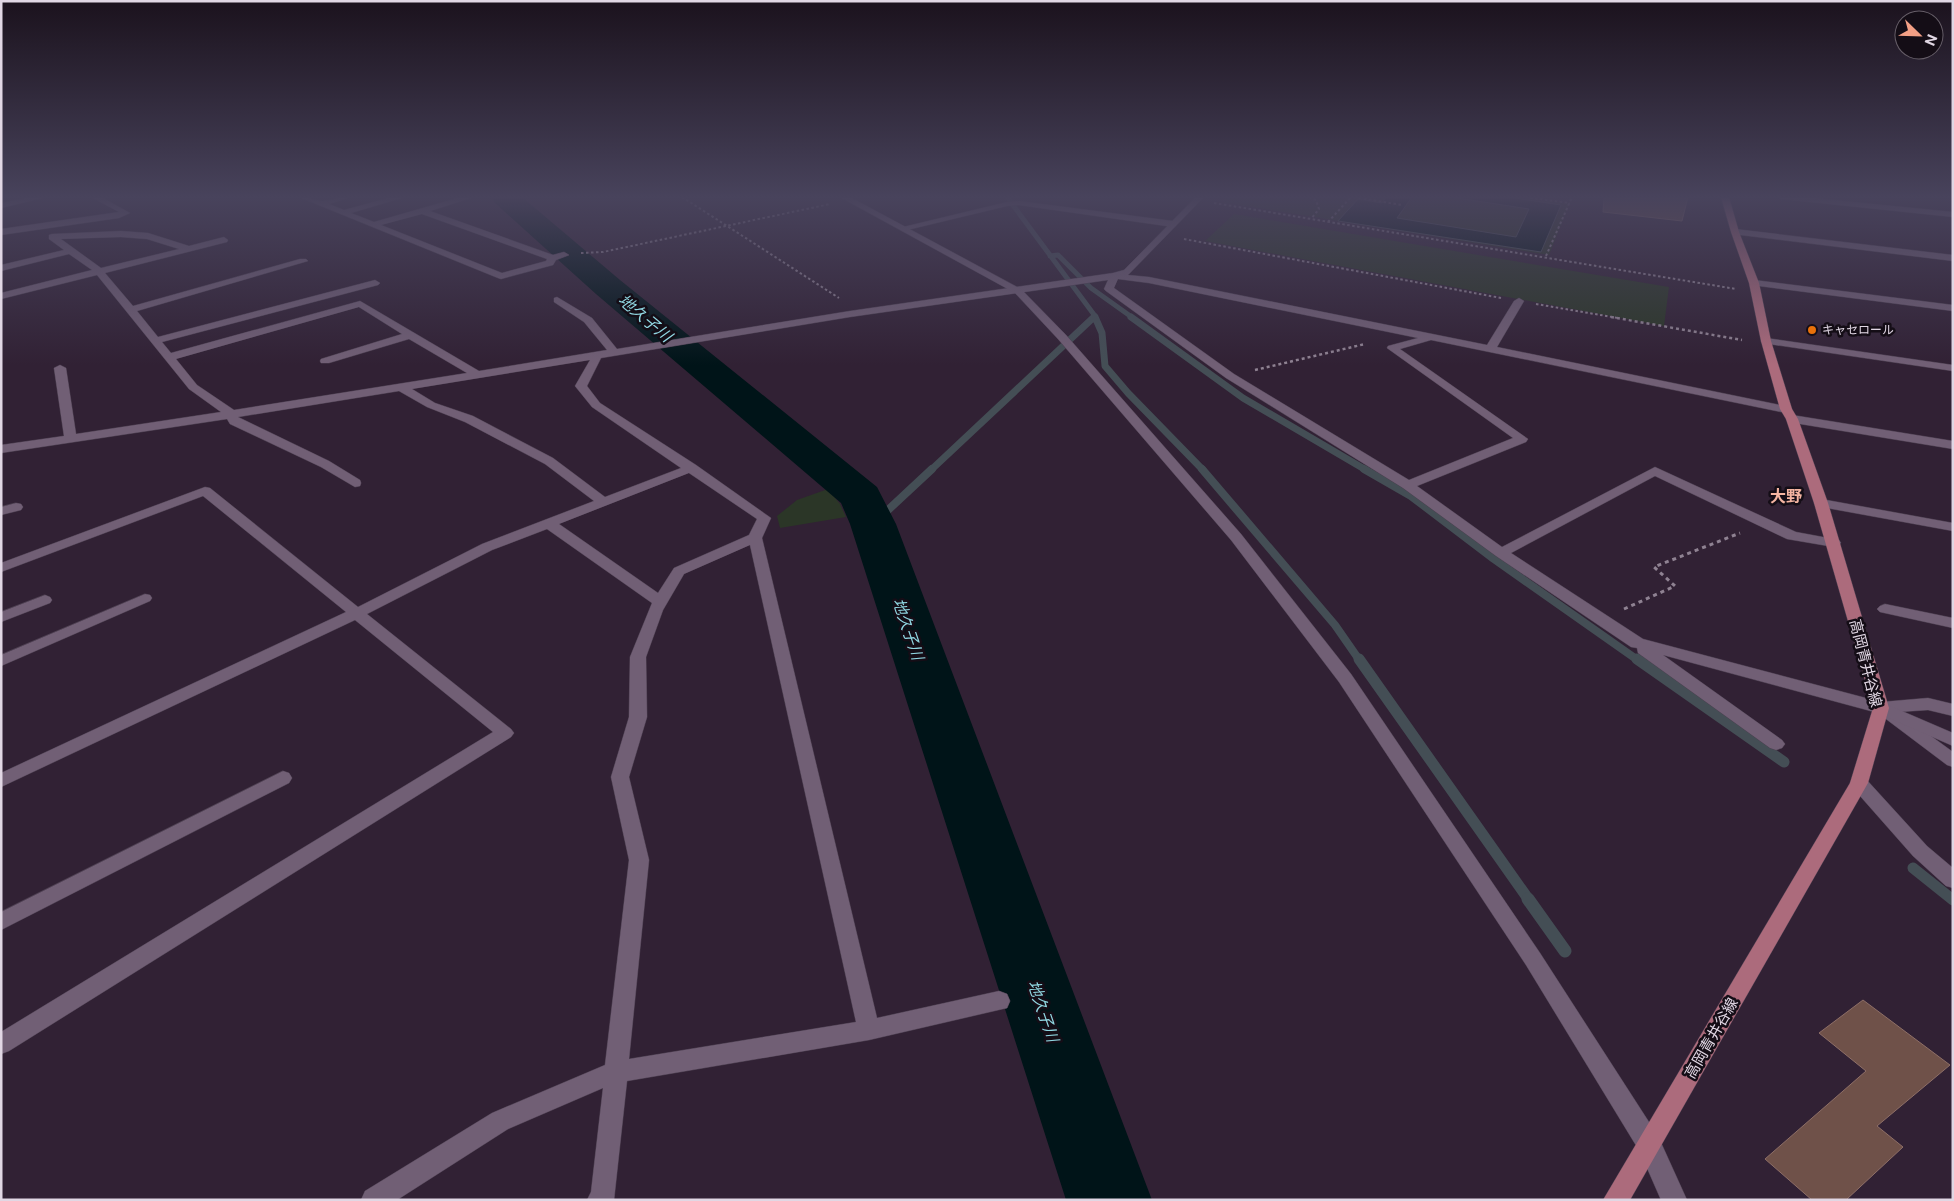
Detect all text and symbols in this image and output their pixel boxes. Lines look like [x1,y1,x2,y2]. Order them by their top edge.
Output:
north arrow [1894,10,1944,60]
text: N [1921,32,1940,48]
water label: 地久子川 [614,290,677,347]
place label: キャセロール [1822,323,1894,337]
marker: キャセロール [1806,324,1818,336]
district label: 大野 [1770,487,1802,506]
water label: 地久子川 [889,596,928,664]
street label: 高岡青井谷線 [1847,617,1885,709]
water label: 地久子川 [1024,978,1063,1046]
street label: 高岡青井谷線 [1681,995,1741,1081]

